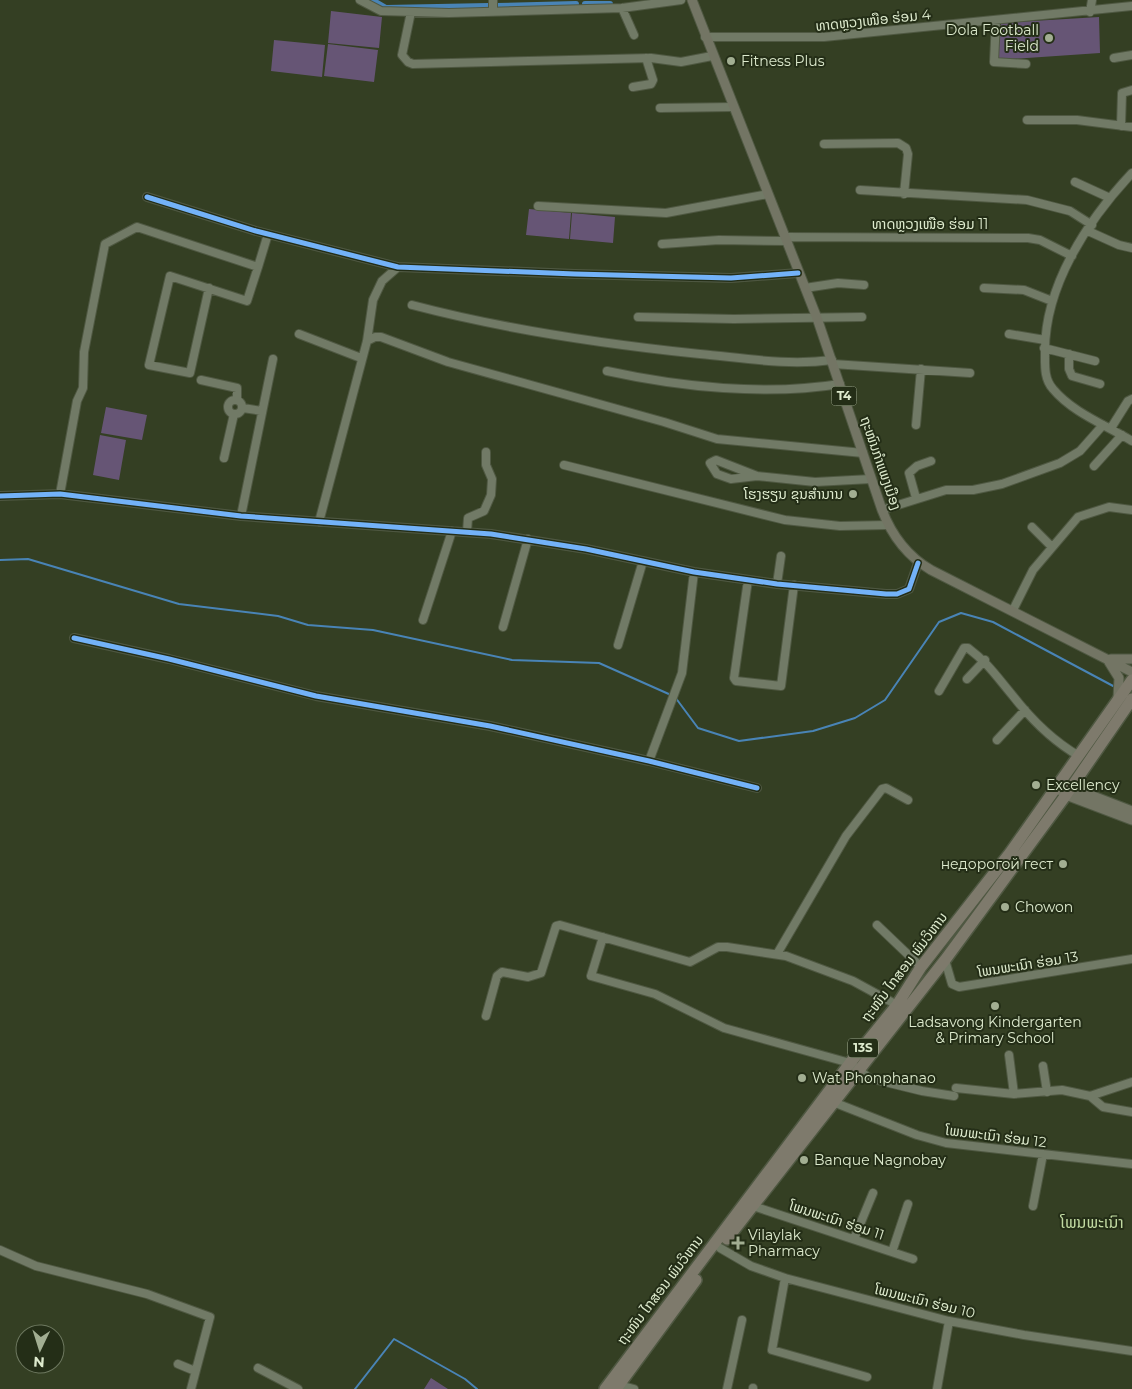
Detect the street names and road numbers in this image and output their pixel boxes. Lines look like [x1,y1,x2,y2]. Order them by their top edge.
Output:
street label: ທາດຫຼວງເໜືອ ຮ່ອມ 4 [814,5,932,35]
street label: ທາດຫຼວງເໜືອ ຮ່ອມ 11 [872,215,988,233]
road number: T4 [832,386,856,406]
street label: ຖະໜົນກຳແພງເມືອງ [857,414,905,512]
street label: ຖະໜົນ ໄກສອນ ພົມວິຫານ [857,908,951,1026]
street label: ໂພນພະເນົາ ຮ່ອມ 13 [975,947,1080,981]
road number: 13S [848,1038,878,1058]
street label: ໂພນພະເນົາ ຮ່ອມ 12 [944,1121,1048,1151]
street label: ໂພນພະເນົາ ຮ່ອມ 11 [786,1196,887,1244]
street label: ຖະໜົນ ໄກສອນ ພົມວິຫານ [613,1231,707,1349]
street label: ໂພນພະເນົາ ຮ່ອມ 10 [872,1280,977,1322]

